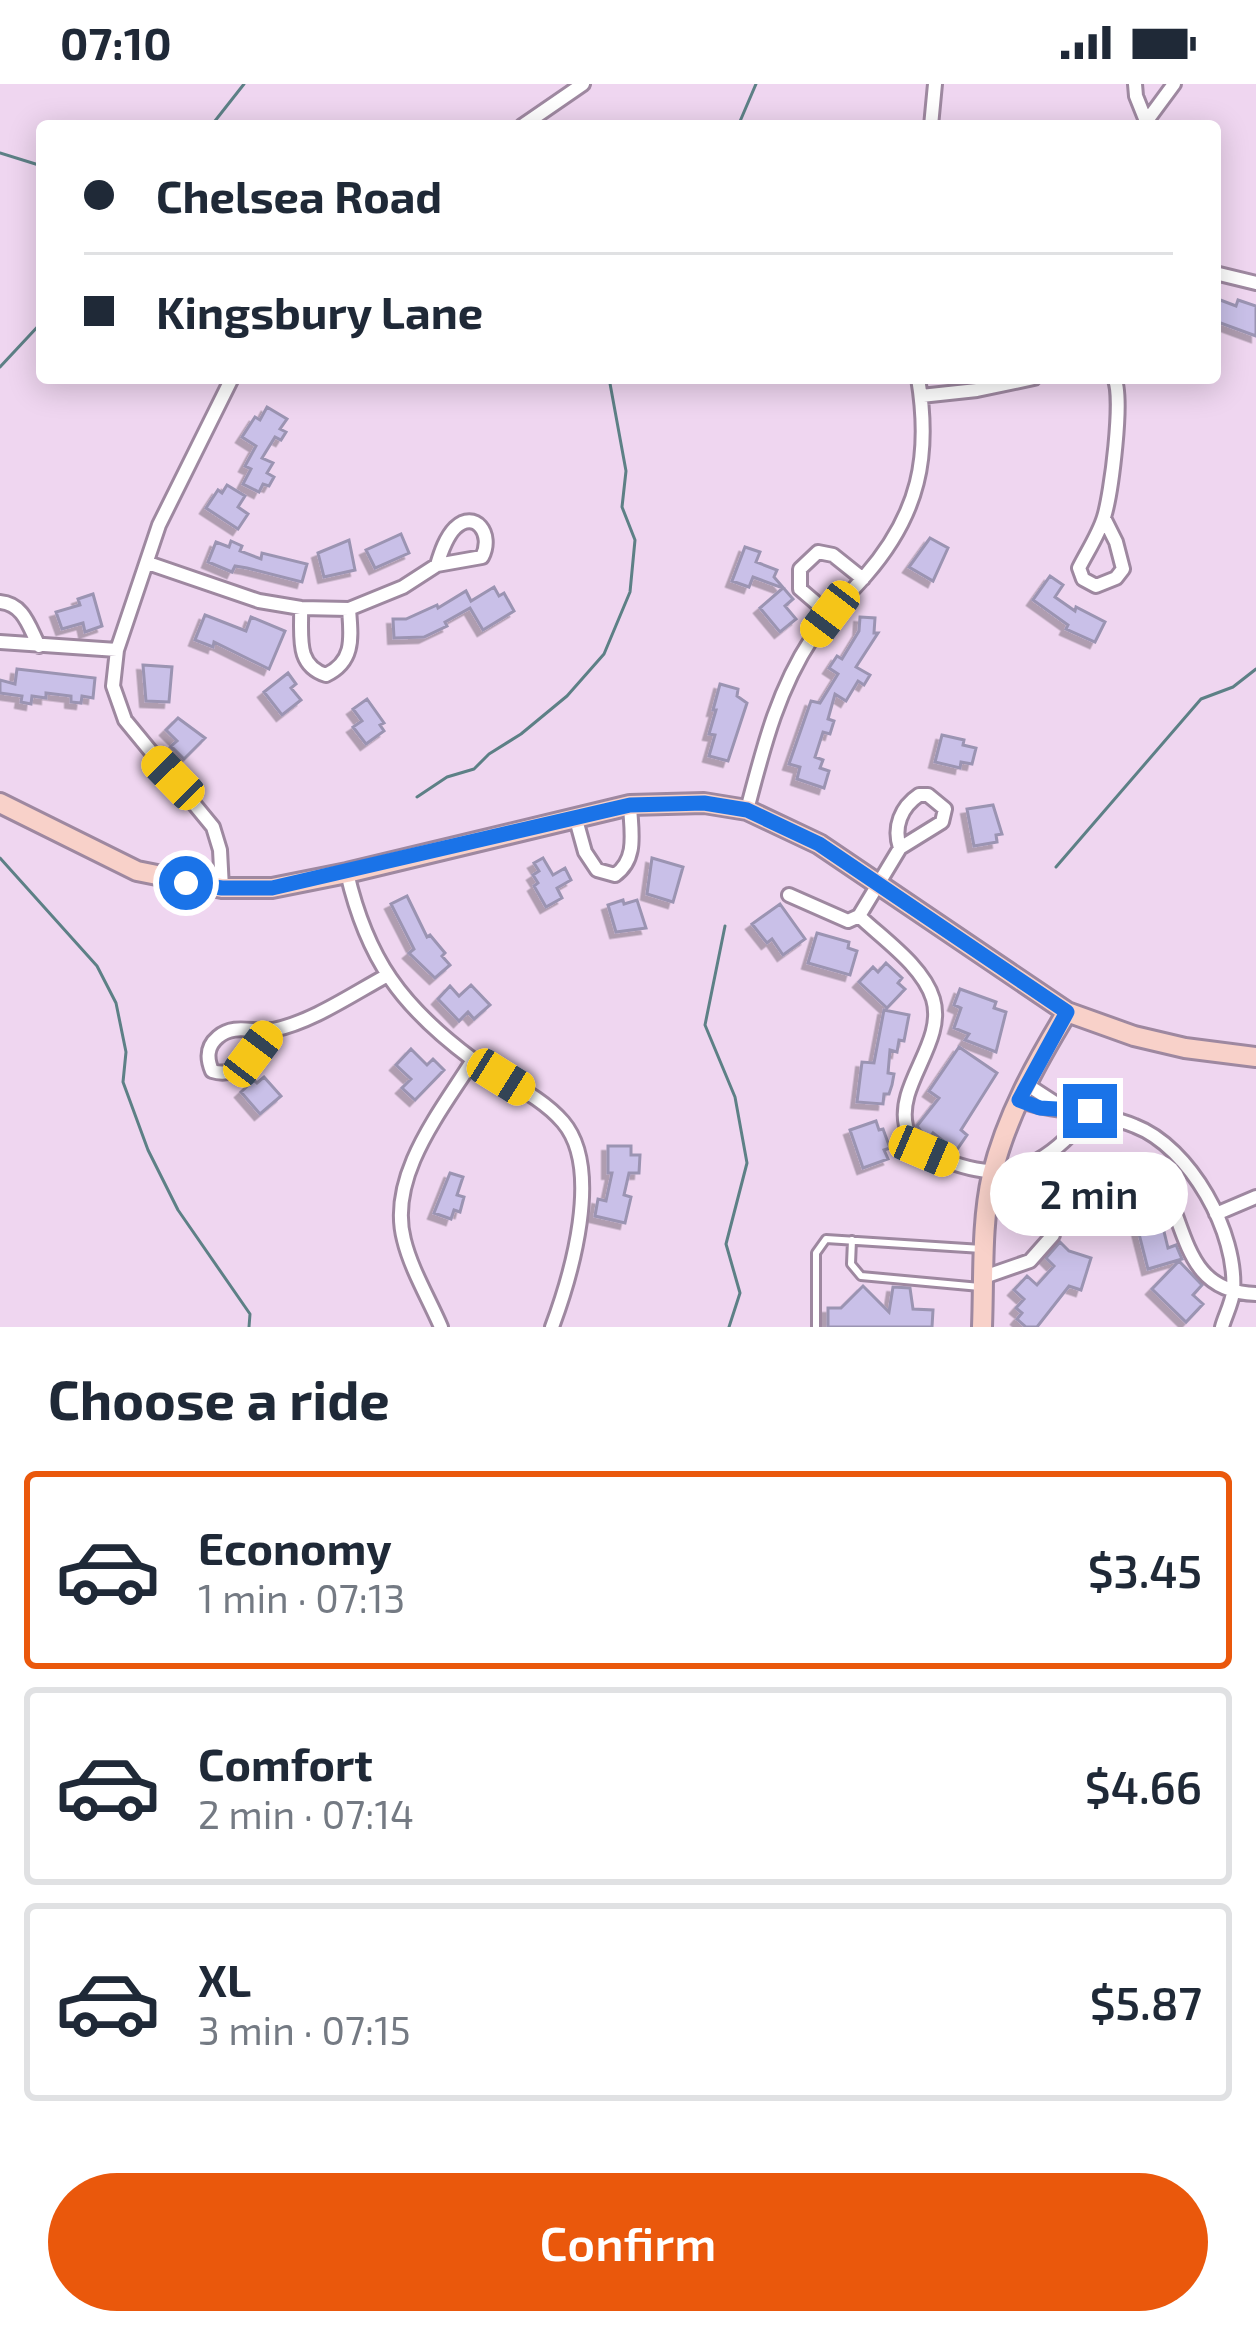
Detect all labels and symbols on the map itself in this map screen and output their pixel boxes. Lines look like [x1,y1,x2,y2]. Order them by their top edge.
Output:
car [794,574,866,654]
car [135,740,211,816]
route start [159,856,213,910]
car [217,1014,289,1094]
car [461,1043,541,1111]
route end [1063,1084,1117,1138]
car [884,1120,964,1182]
callout: 2 min [991,1153,1189,1237]

